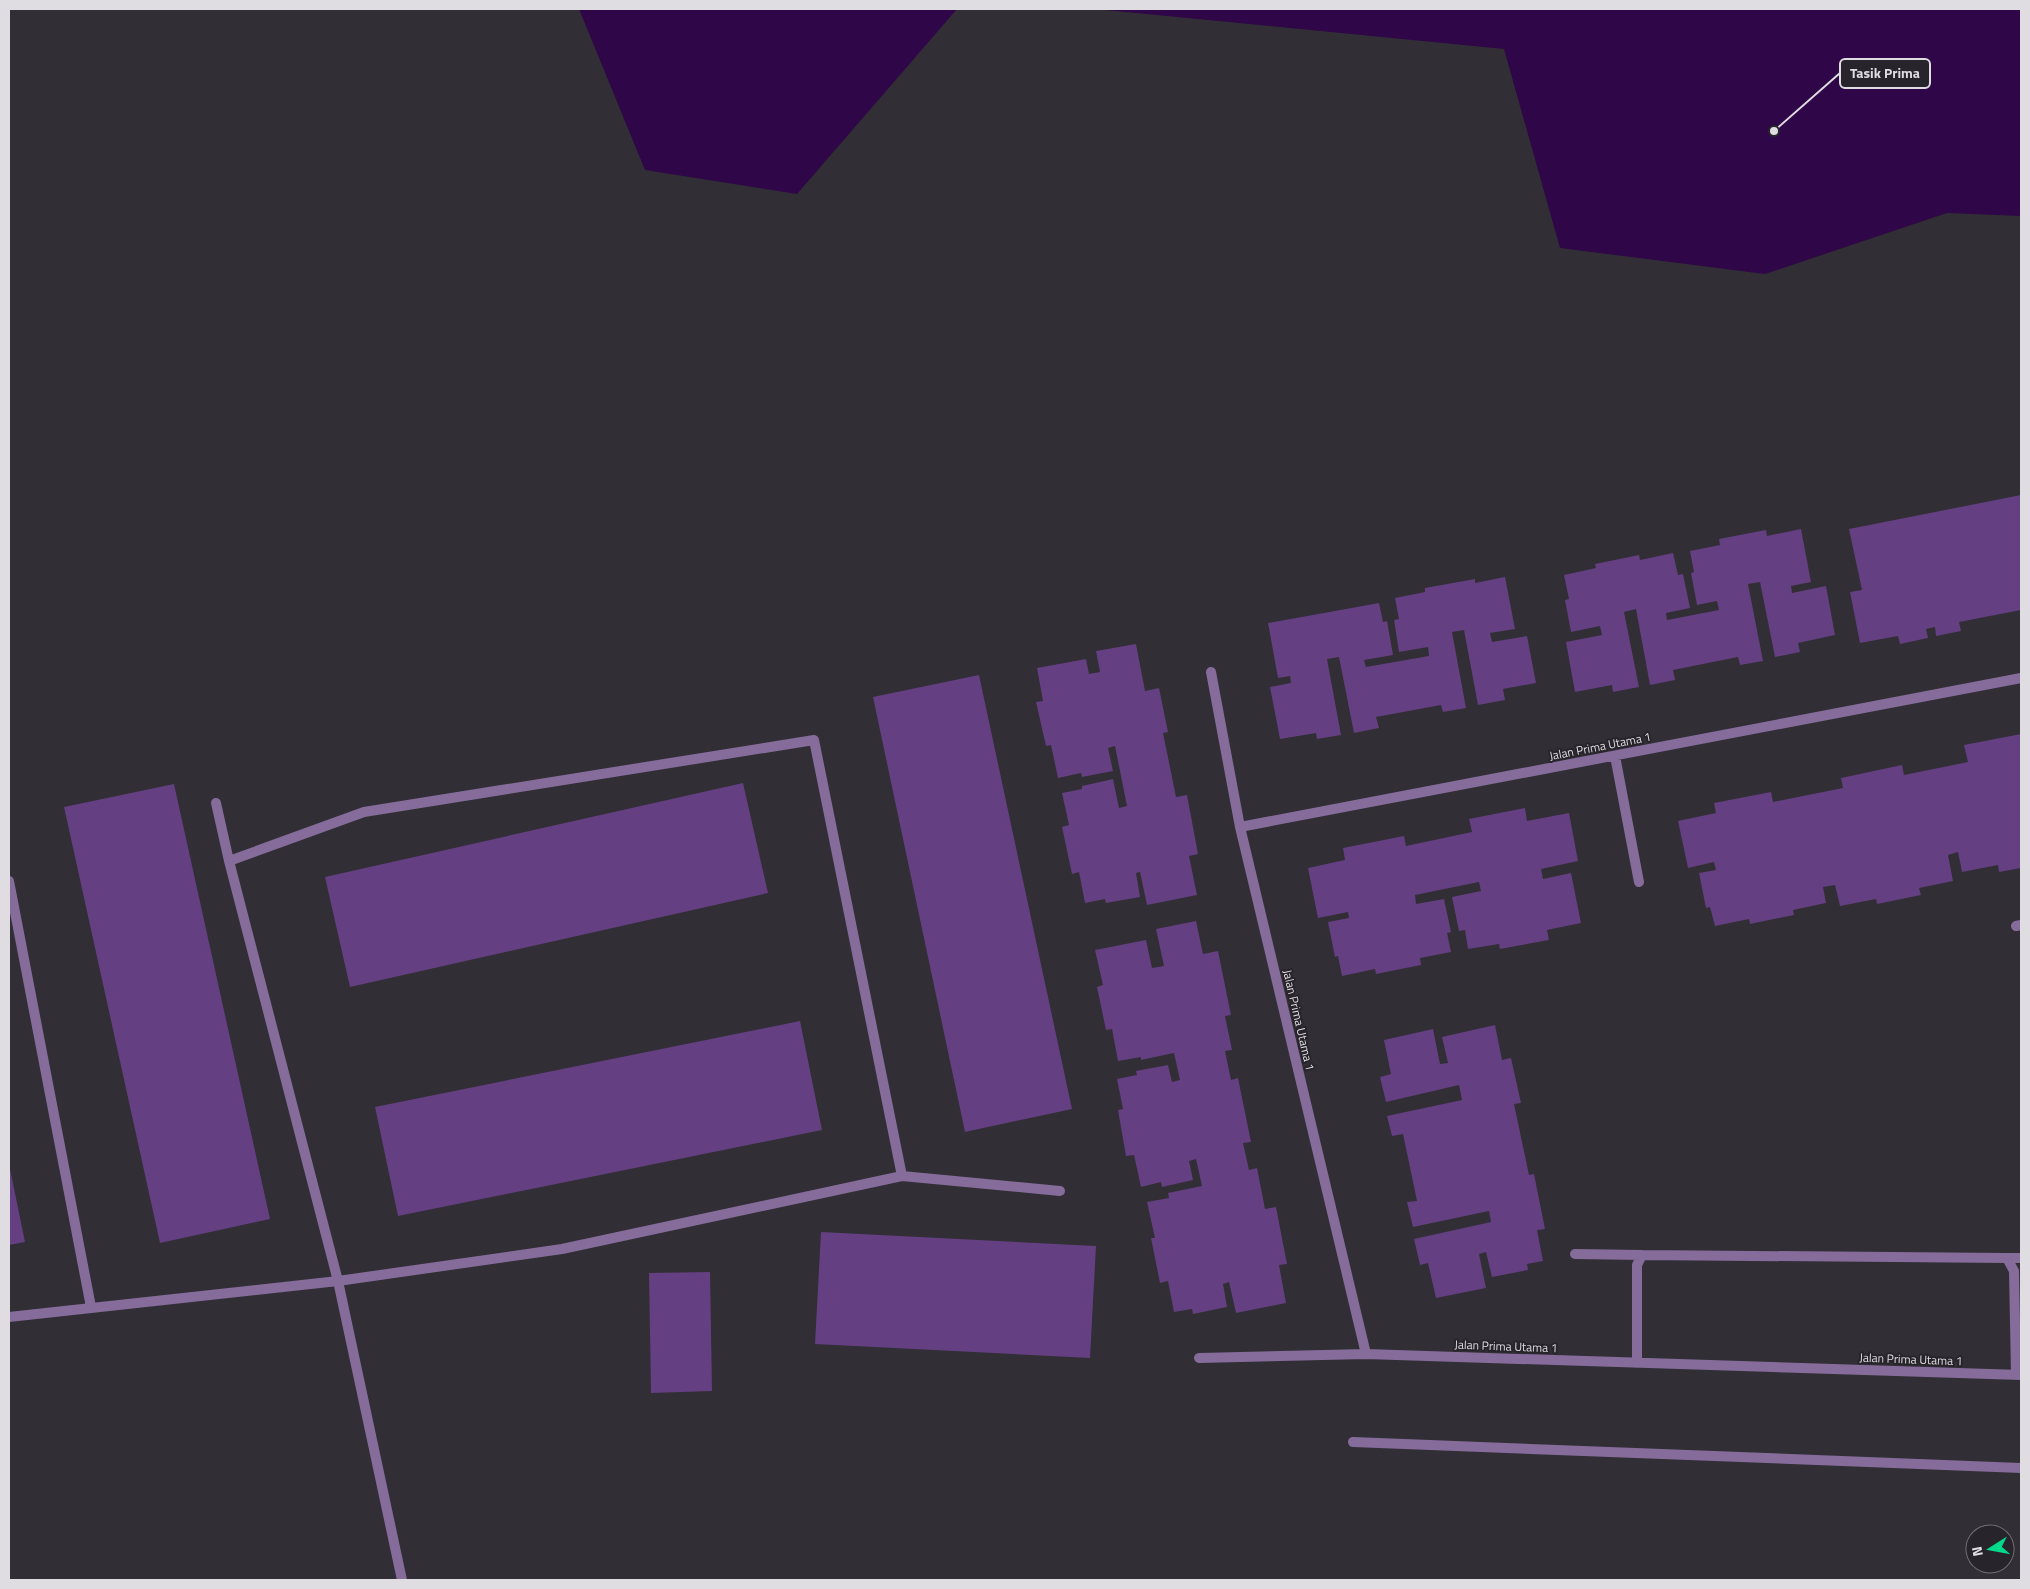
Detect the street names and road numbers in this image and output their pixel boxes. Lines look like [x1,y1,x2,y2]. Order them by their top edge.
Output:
street label: Jalan Prima Utama 1 [1547,727,1653,765]
street label: Jalan Prima Utama 1 [1278,968,1320,1072]
street label: Jalan Prima Utama 1 [1454,1335,1558,1357]
street label: Jalan Prima Utama 1 [1859,1348,1963,1370]

